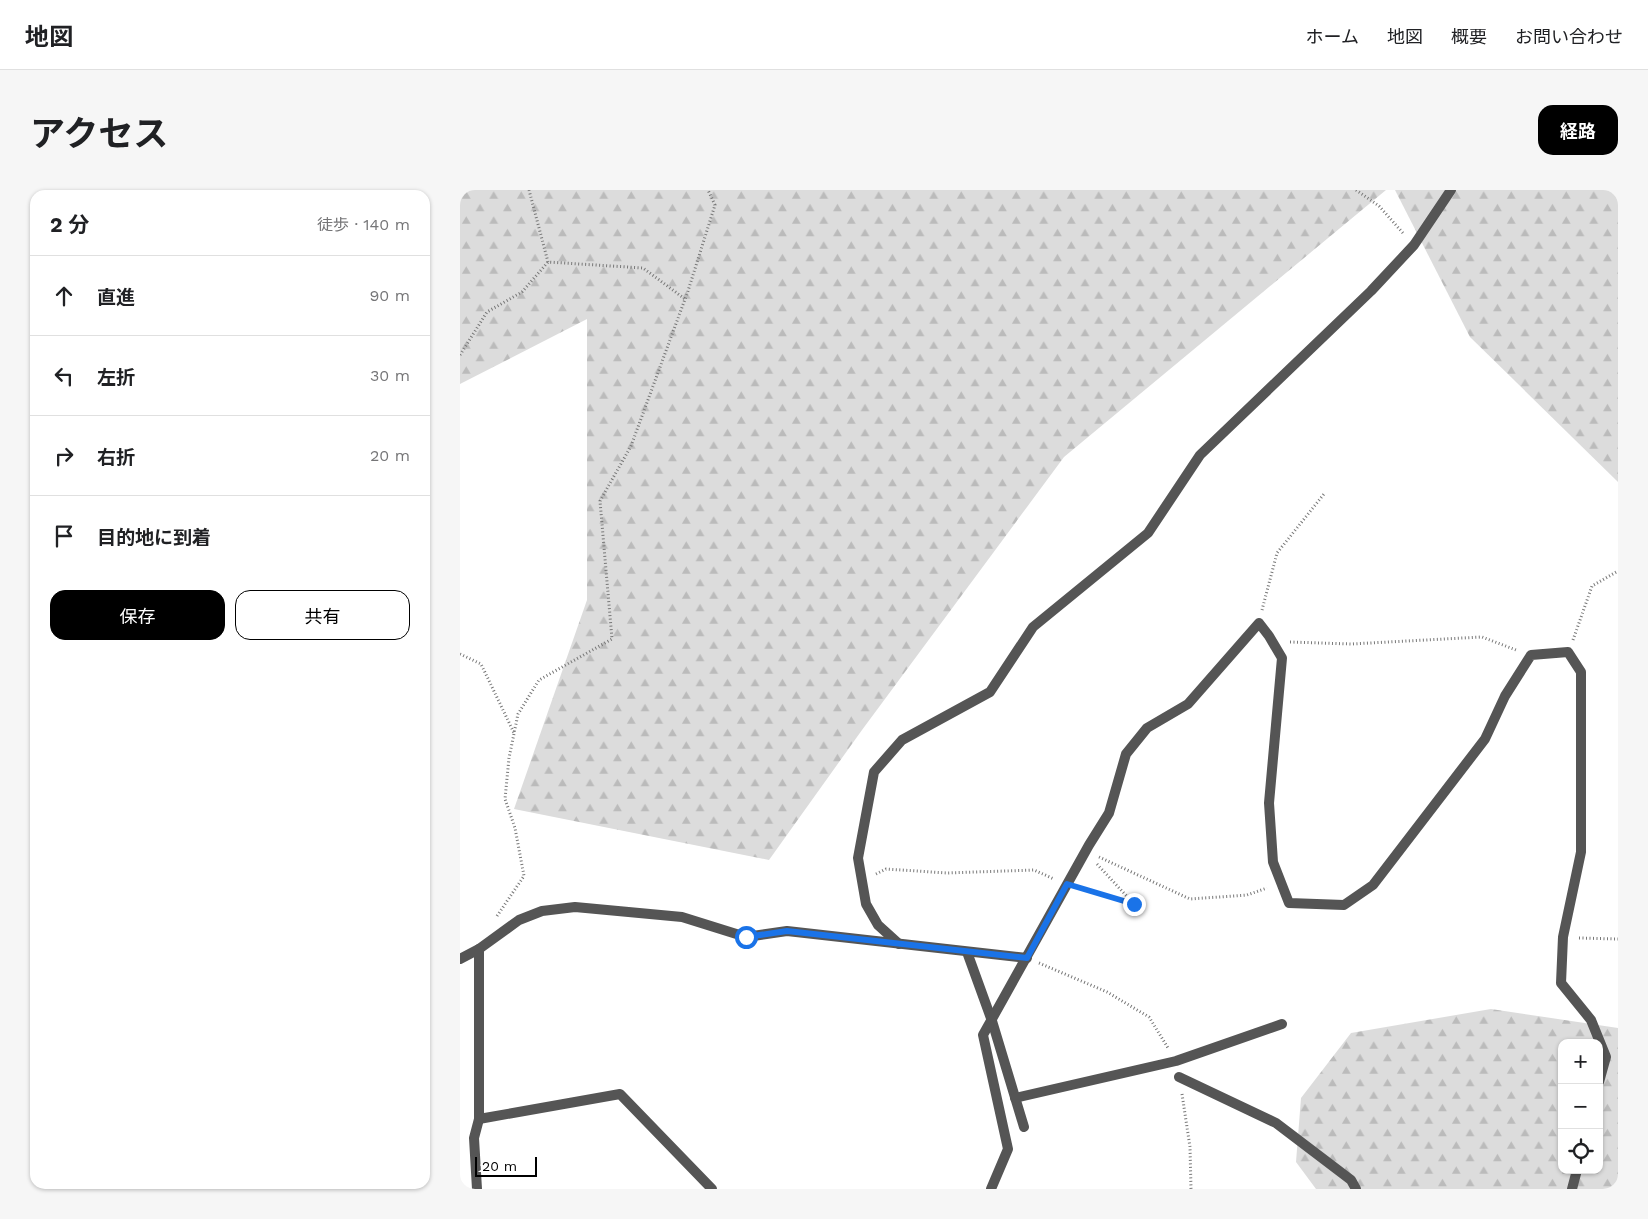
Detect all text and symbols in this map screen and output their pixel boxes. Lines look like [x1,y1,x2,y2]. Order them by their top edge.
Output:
text: 地図 [25,23,73,51]
text: ホーム [1306,26,1359,47]
text: 地図 [1387,26,1423,47]
text: 概要 [1451,26,1487,47]
text: お問い合わせ [1515,26,1623,47]
button: 経路 [1538,105,1618,155]
text: アクセス [30,113,168,155]
text: 2 分 [50,212,90,237]
text: 徒歩 · 140 m [317,215,410,234]
icon: ahead [50,282,78,310]
text: 直進 [97,286,135,309]
text: 90 m [369,286,410,305]
icon: left [50,362,78,390]
text: 左折 [97,366,135,389]
text: 30 m [370,366,410,385]
icon: right [50,442,78,470]
text: 右折 [97,446,135,469]
text: 20 m [370,446,410,465]
icon: arrive [50,522,78,550]
text: 目的地に到着 [97,526,211,549]
button: 保存 [50,590,225,640]
button: 共有 [235,590,410,640]
route end [1123,893,1146,916]
route start [735,926,758,949]
map controls [1558,1039,1603,1174]
button: + [1558,1039,1603,1084]
button: − [1558,1084,1603,1129]
button: locate [1558,1129,1603,1174]
scale bar [475,1154,538,1177]
text: 20 m [482,1158,517,1174]

